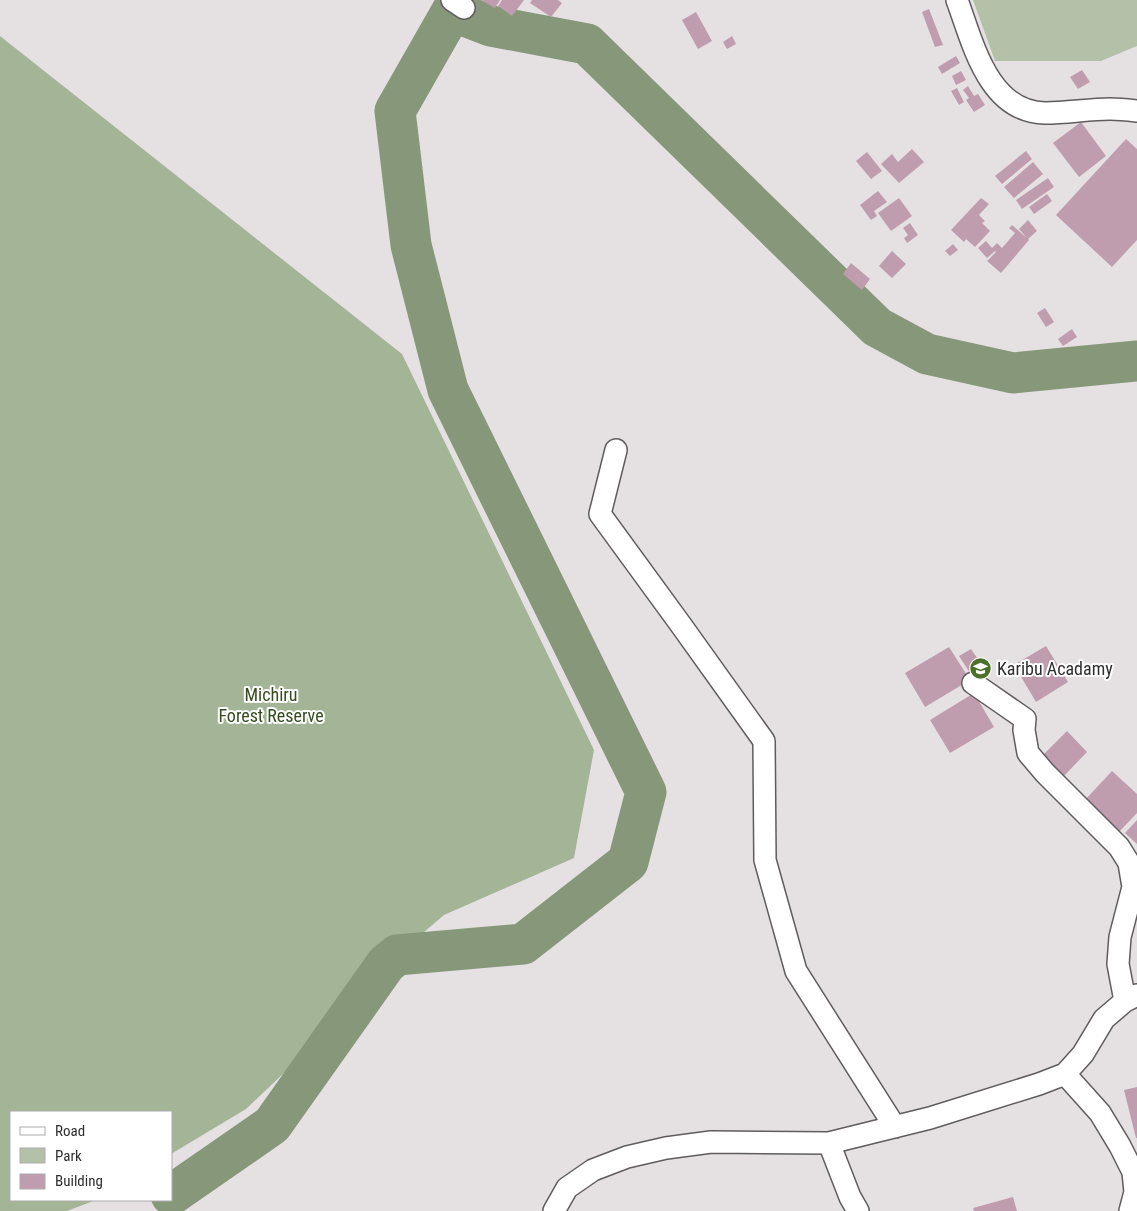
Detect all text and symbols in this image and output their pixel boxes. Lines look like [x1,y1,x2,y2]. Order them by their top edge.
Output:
school or university icon: Karibu Acadamy [969,657,993,681]
place label: Karibu Acadamy [997,658,1113,679]
park label: Michiru Forest Reserve [218,684,324,726]
legend [10,1111,172,1201]
text: Road [55,1122,85,1140]
text: Park [55,1147,82,1165]
text: Building [55,1172,103,1190]

